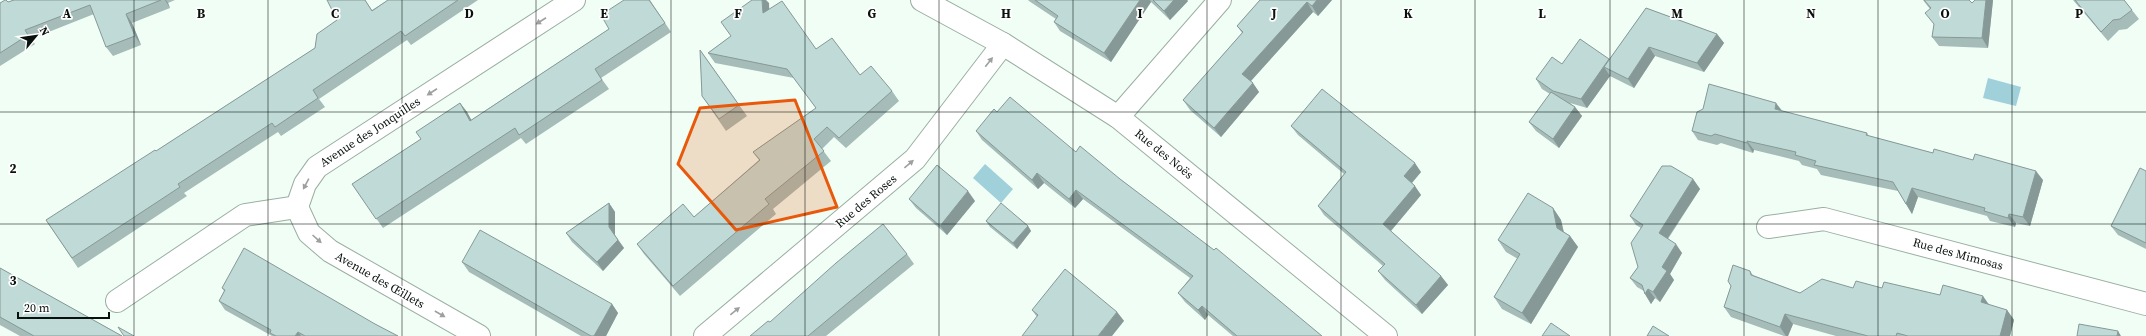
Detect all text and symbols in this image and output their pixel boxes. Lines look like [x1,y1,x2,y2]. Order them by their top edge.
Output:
text: A [63,5,72,22]
text: B [197,5,206,22]
text: C [331,5,339,22]
text: D [464,5,474,22]
text: E [600,5,608,22]
text: F [734,5,742,22]
text: G [868,5,877,22]
text: H [1001,5,1011,22]
text: I [1137,5,1143,22]
text: J [1270,5,1277,22]
text: K [1403,5,1413,22]
text: L [1538,5,1546,22]
text: M [1671,5,1683,22]
text: N [1806,5,1816,22]
text: O [1940,5,1950,22]
text: P [2075,5,2083,22]
north arrow [16,16,56,56]
one-way arrow [536,17,547,25]
text: N [36,24,53,39]
one-way arrow [985,56,993,67]
one-way arrow [427,88,438,96]
street label: Avenue des Jonquilles [317,93,423,171]
street label: Rue des Noës [1131,125,1197,183]
text: 2 [9,160,17,177]
one-way arrow [904,160,915,169]
street label: Rue des Roses [832,171,900,231]
one-way arrow [303,178,309,190]
street label: Rue des Mimosas [1911,234,2005,274]
one-way arrow [312,235,322,244]
street label: Avenue des Œillets [333,248,427,312]
text: 3 [9,272,17,289]
scale bar [18,294,109,320]
text: 20 m [24,300,50,316]
one-way arrow [729,307,740,316]
one-way arrow [434,310,446,317]

